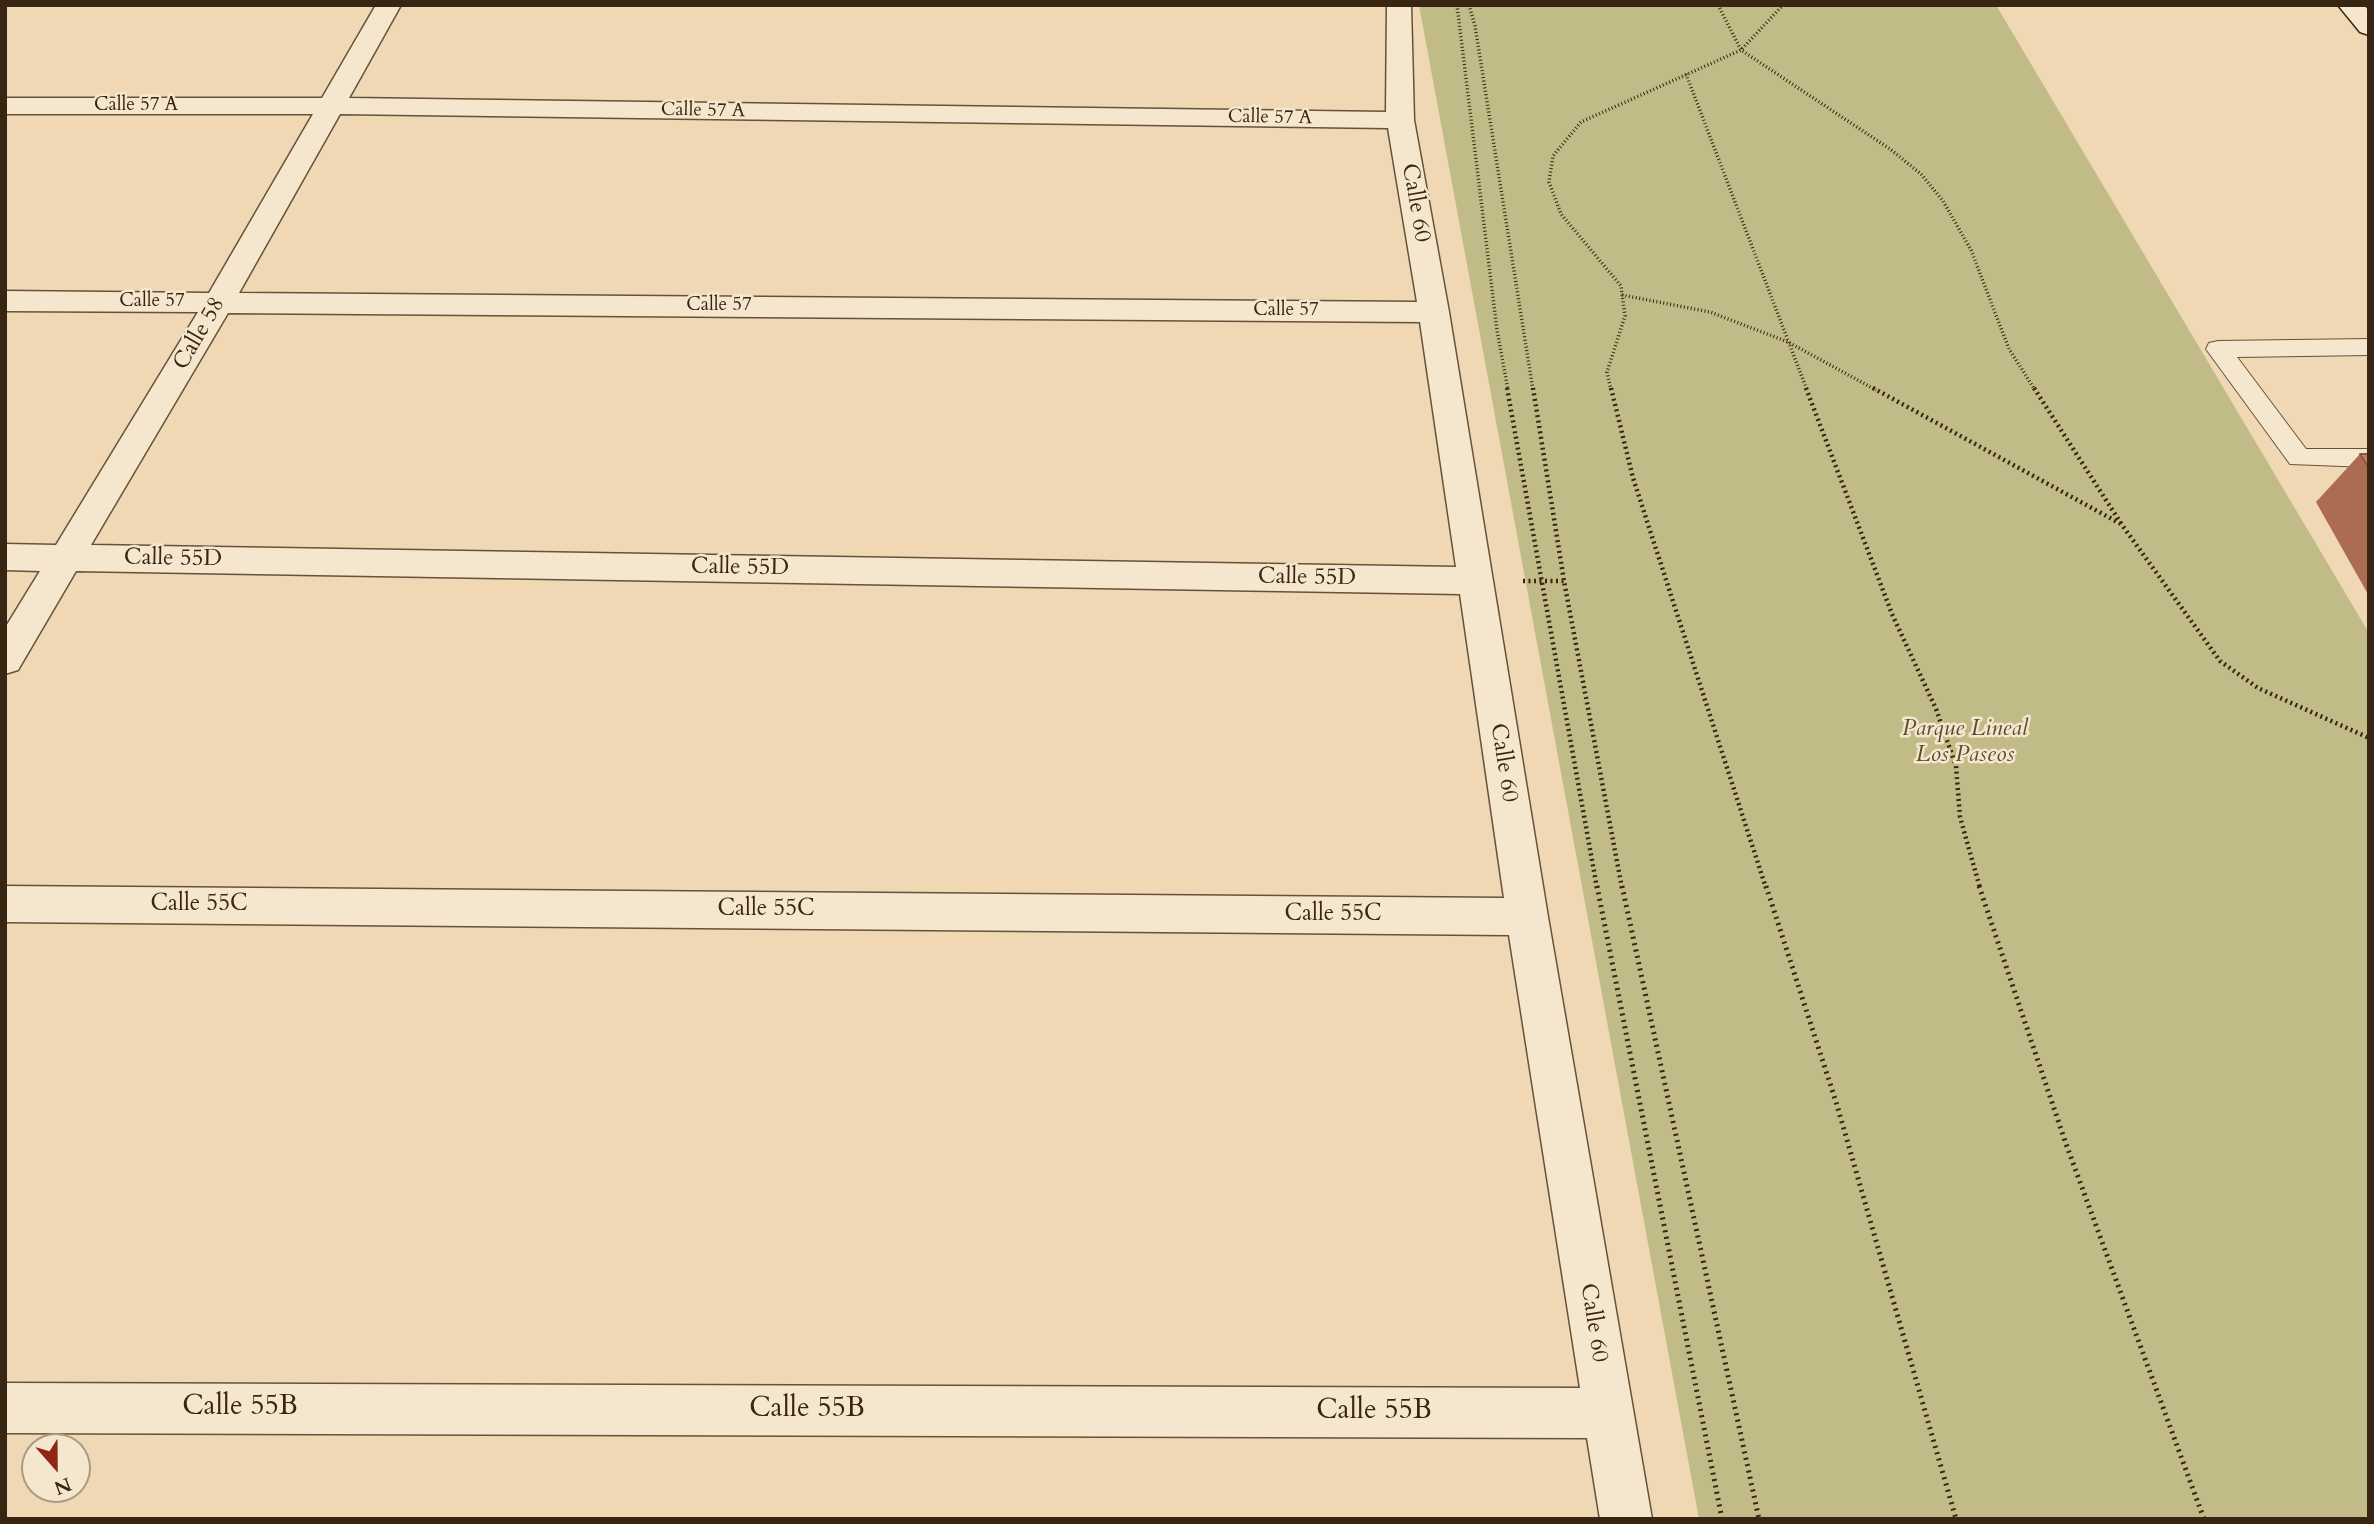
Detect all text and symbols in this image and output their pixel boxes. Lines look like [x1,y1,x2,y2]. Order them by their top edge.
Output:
street label: Calle 57 A [94,95,178,117]
street label: Calle 57 A [661,99,745,123]
street label: Calle 57 A [1228,106,1312,130]
street label: Calle 60 [1395,162,1435,244]
street label: Calle 57 [119,291,185,313]
street label: Calle 58 [168,293,232,375]
street label: Calle 57 [686,295,752,317]
street label: Calle 57 [1253,300,1319,322]
street label: Calle 55D [124,544,222,574]
street label: Calle 55D [691,553,789,583]
street label: Calle 55D [1258,563,1356,593]
park label: Parque Lineal Los Paseos [1902,716,2028,770]
street label: Calle 60 [1483,722,1523,804]
street label: Calle 55C [151,891,247,919]
street label: Calle 55C [718,896,814,924]
street label: Calle 55C [1285,901,1381,929]
street label: Calle 60 [1573,1282,1613,1364]
street label: Calle 55B [182,1391,298,1425]
street label: Calle 55B [749,1393,865,1427]
street label: Calle 55B [1316,1395,1432,1429]
north arrow [21,1433,91,1503]
text: N [50,1471,75,1501]

